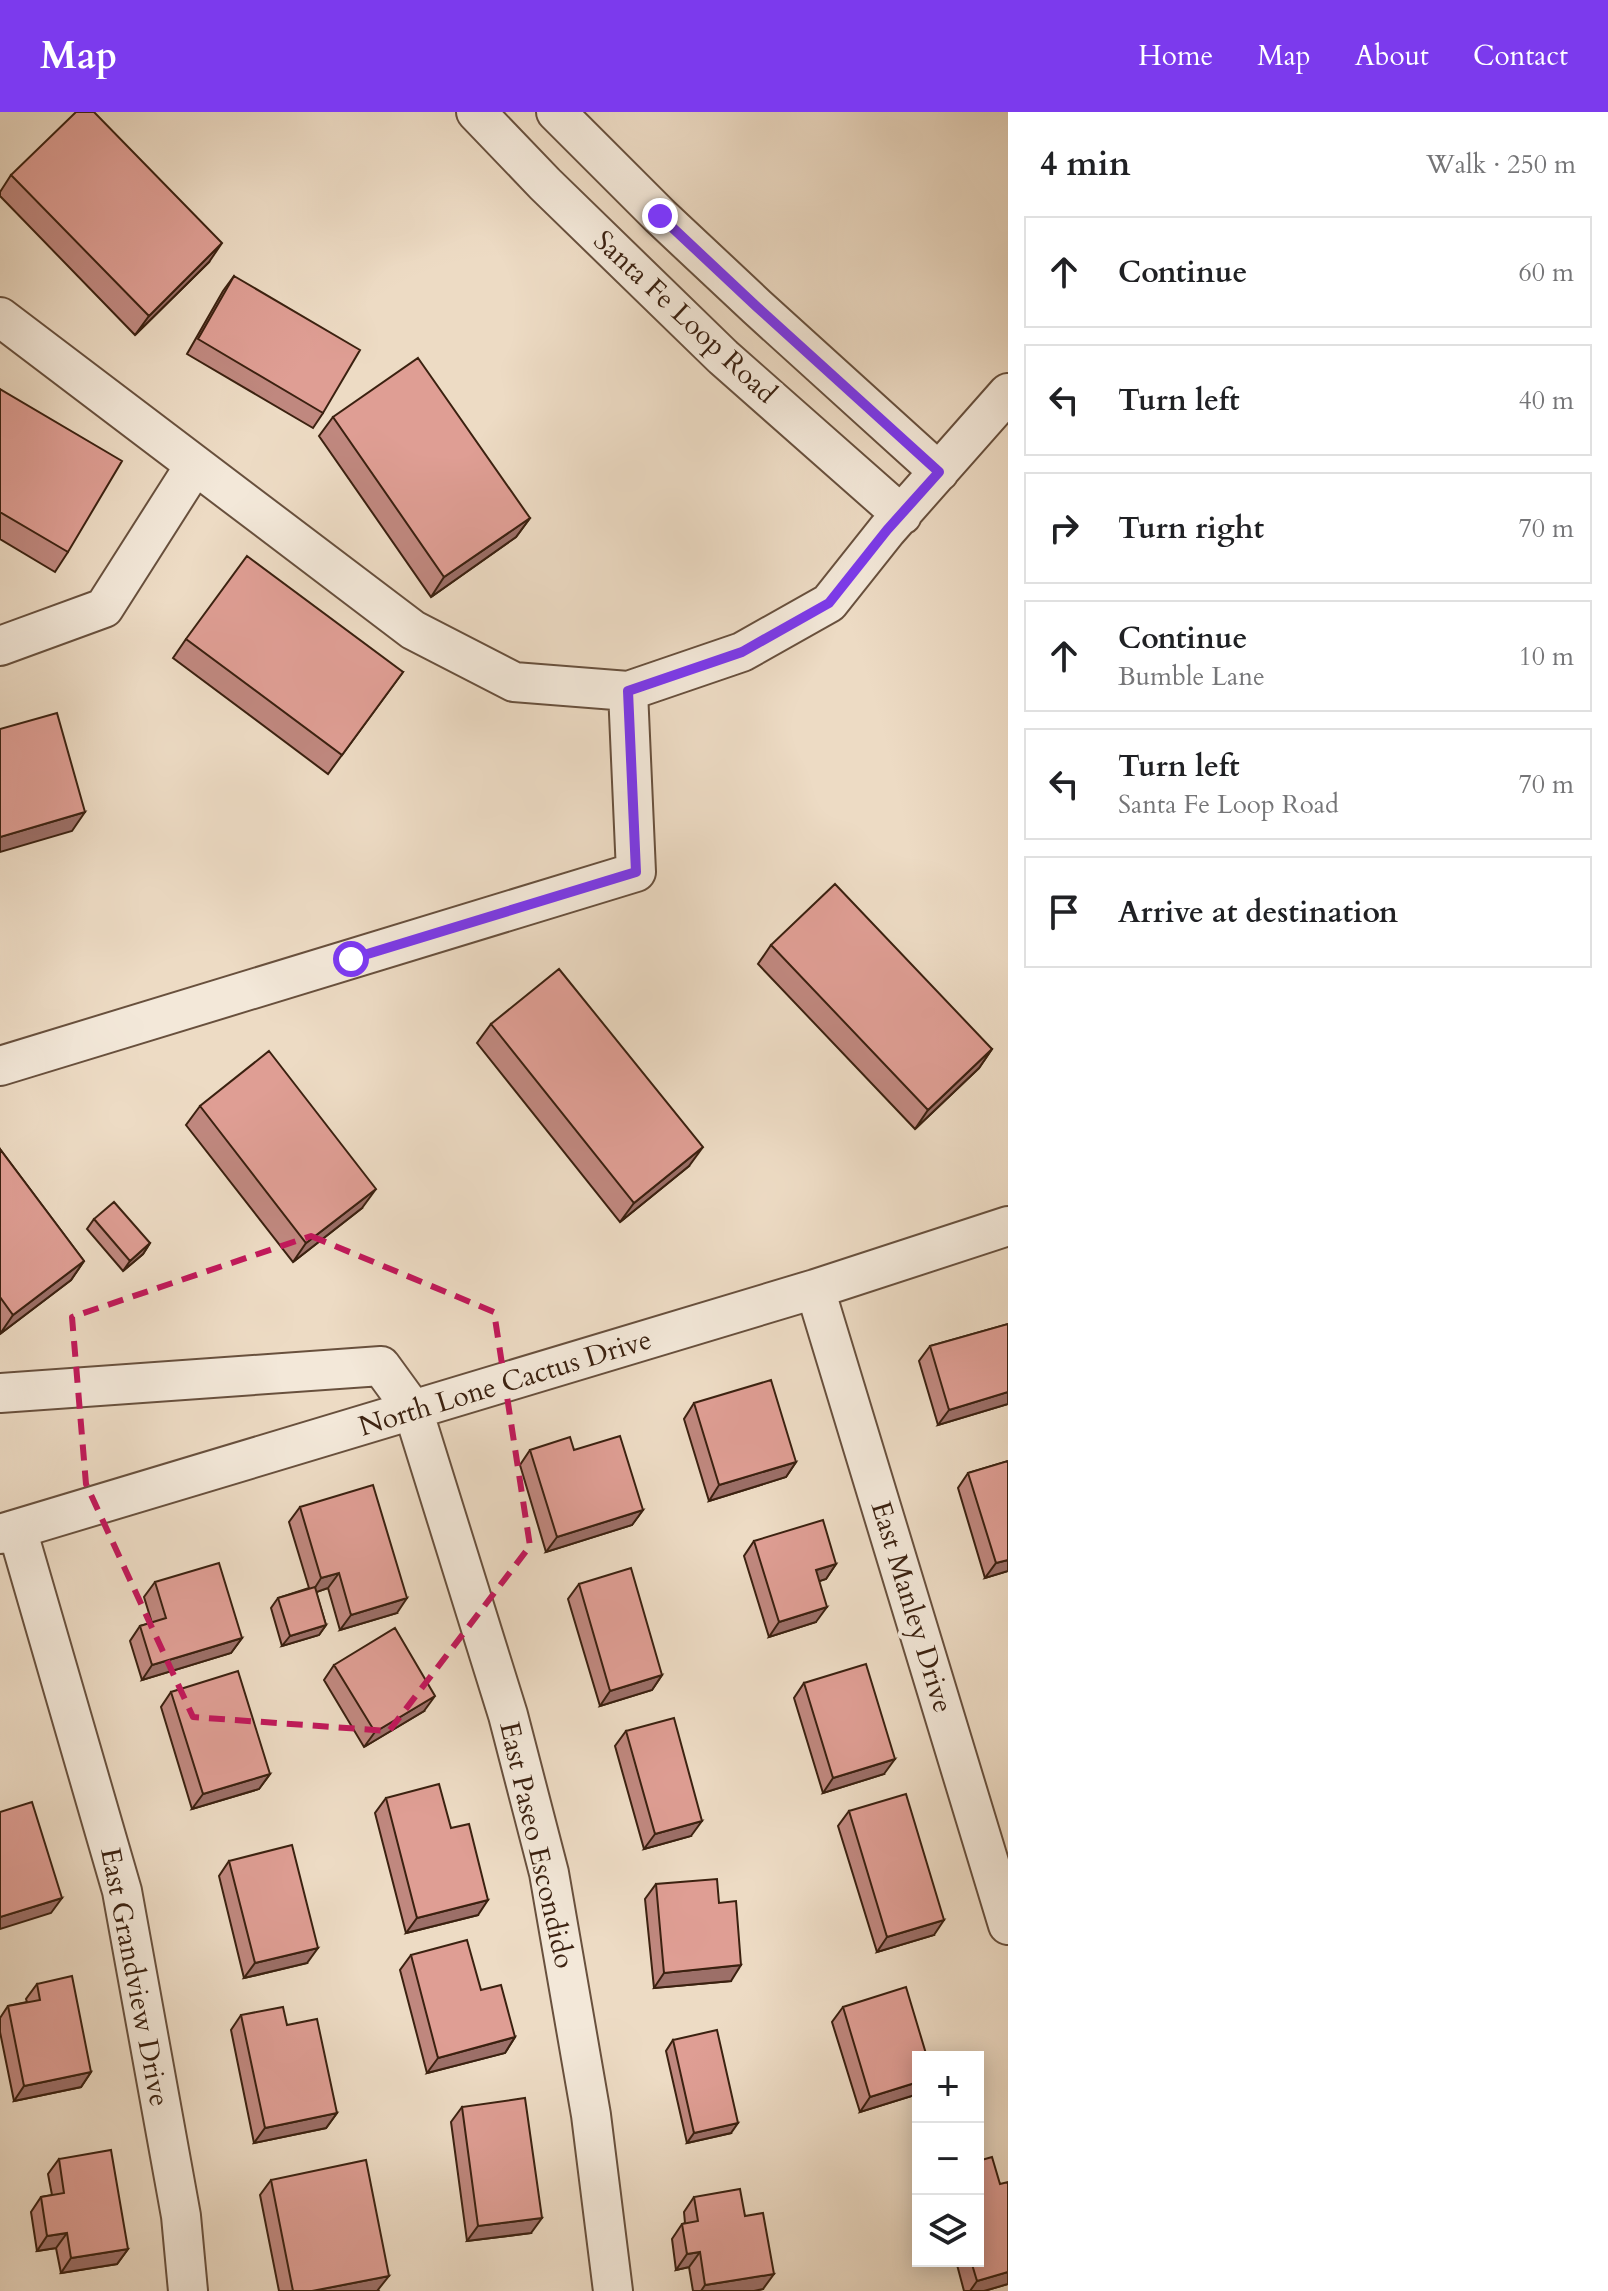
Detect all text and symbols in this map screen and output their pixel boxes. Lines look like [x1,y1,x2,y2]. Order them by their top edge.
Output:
text: Map [40,30,117,82]
text: Home [1138,37,1213,75]
text: Map [1257,37,1311,75]
text: About [1355,37,1429,75]
text: Contact [1473,37,1568,75]
text: 4 min [1040,141,1131,187]
text: Walk · 250 m [1426,147,1576,182]
route end [642,198,678,234]
street label: Santa Fe Loop Road [585,222,785,412]
icon: ahead [1042,250,1086,294]
text: Continue [1118,252,1247,293]
text: 60 m [1518,255,1574,290]
icon: left [1042,378,1086,422]
text: Turn left [1118,380,1240,421]
text: 40 m [1518,383,1574,418]
icon: right [1042,506,1086,550]
text: Turn right [1118,508,1264,549]
text: 70 m [1518,511,1574,546]
text: Continue [1118,618,1247,659]
icon: ahead [1042,634,1086,678]
text: 10 m [1518,639,1574,674]
text: Bumble Lane [1118,659,1265,694]
text: Turn left [1118,746,1240,787]
icon: left [1042,762,1086,806]
text: 70 m [1518,767,1574,802]
text: Santa Fe Loop Road [1118,787,1339,822]
icon: arrive [1042,890,1086,934]
text: Arrive at destination [1118,892,1398,933]
route start [333,941,369,977]
street label: North Lone Cactus Drive [354,1320,656,1446]
street label: East Manley Drive [862,1497,962,1717]
street label: East Paseo Escondido [490,1718,584,1972]
street label: East Grandview Drive [91,1844,179,2110]
map controls [912,2051,984,2267]
button: + [912,2051,984,2123]
button: − [912,2123,984,2195]
button: layers [912,2195,984,2267]

